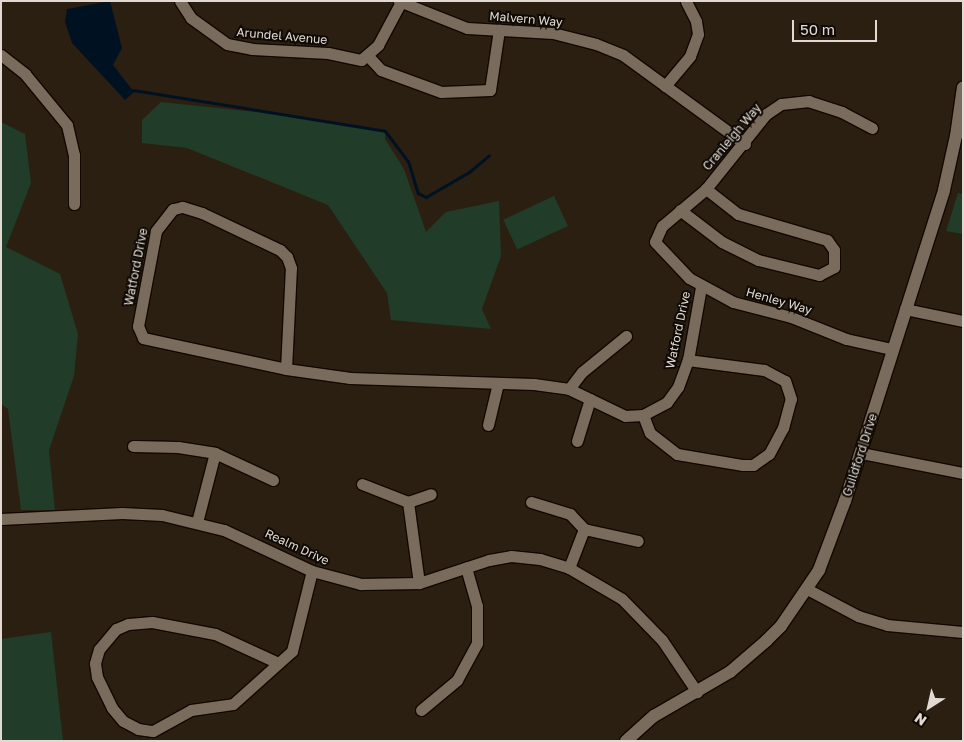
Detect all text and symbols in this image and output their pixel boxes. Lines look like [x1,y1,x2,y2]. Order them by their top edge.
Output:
street label: Malvern Way [489,9,563,29]
scale bar [794,10,879,42]
text: 50 m [800,20,835,38]
street label: Arundel Avenue [236,25,328,47]
street label: Cranleigh Way [700,101,764,173]
street label: Watford Drive [121,227,151,307]
street label: Henley Way [744,285,814,317]
street label: Watford Drive [663,290,693,370]
street label: Guildford Drive [840,412,880,498]
street label: Realm Drive [263,526,331,568]
north arrow [904,682,954,732]
text: N [911,710,929,730]

